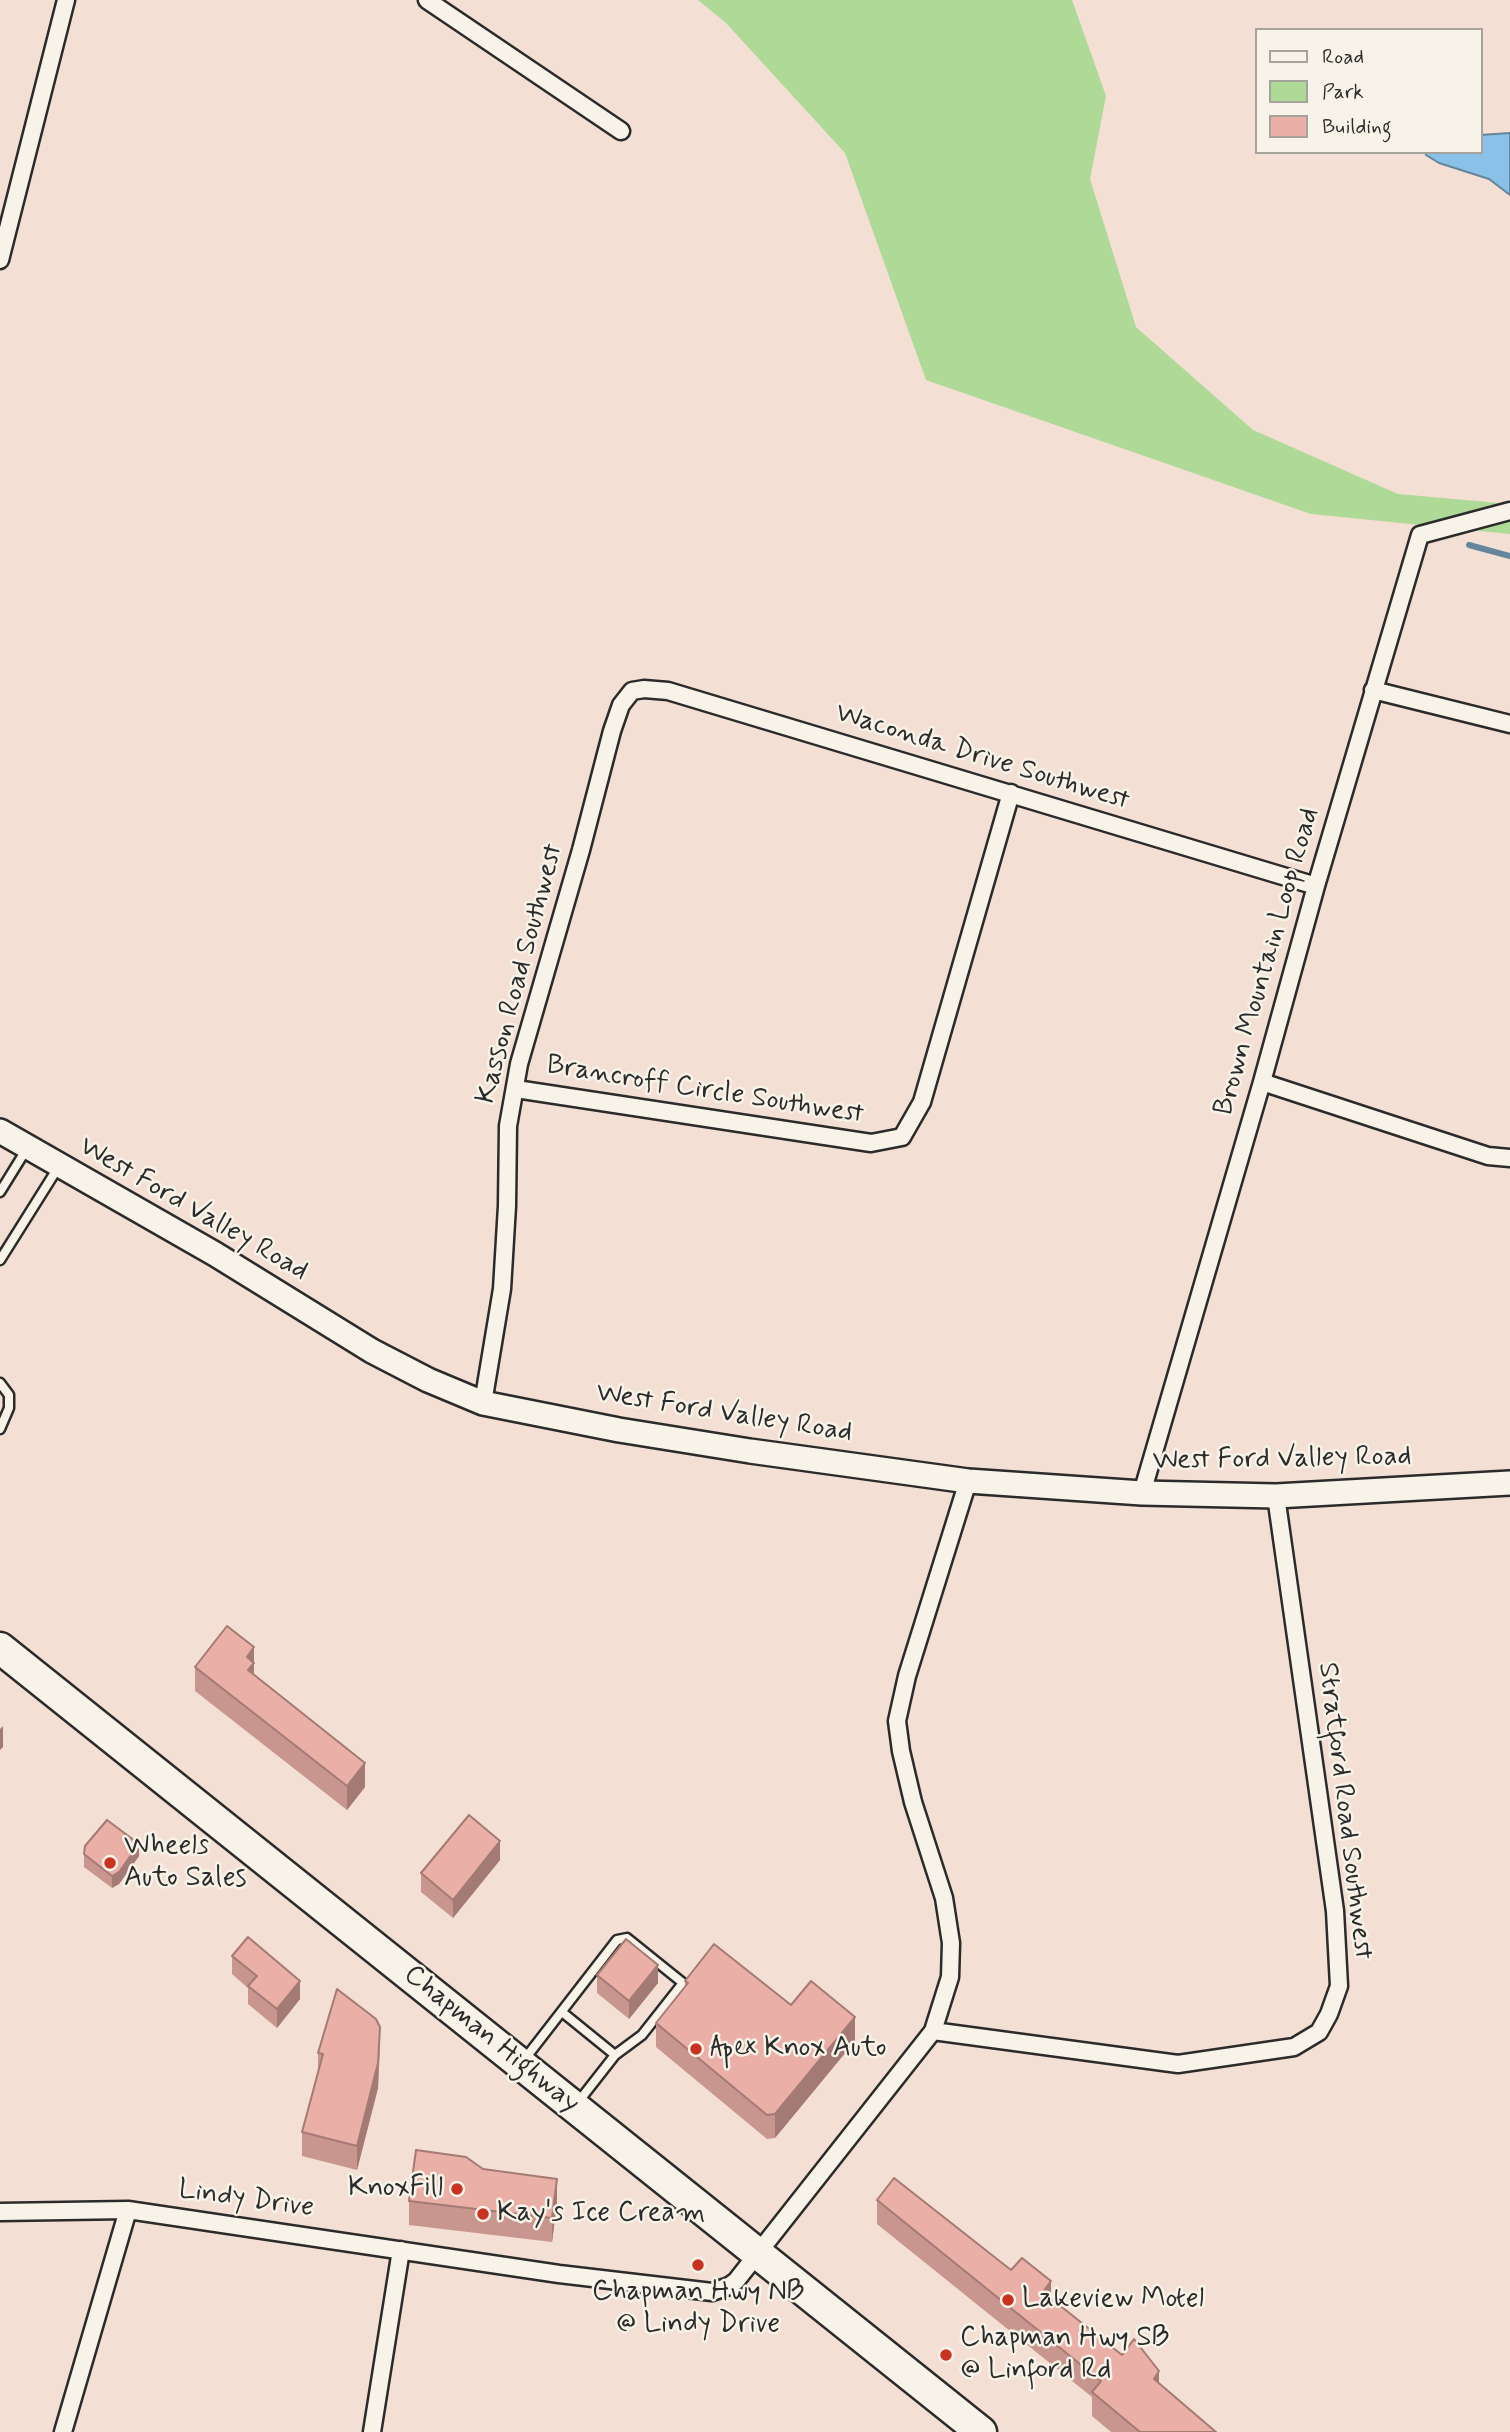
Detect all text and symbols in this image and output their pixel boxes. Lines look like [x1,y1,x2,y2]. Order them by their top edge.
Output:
legend [1254,28,1482,154]
text: Road [1322,43,1364,71]
text: Park [1322,78,1364,106]
text: Building [1322,113,1392,141]
street label: Waconda Drive Southwest [831,697,1133,819]
street label: Brown Mountain Loop Road [1208,804,1328,1120]
street label: Kasson Road Southwest [470,840,572,1108]
street label: Brancroff Circle Southwest [544,1049,866,1133]
street label: West Ford Valley Road [72,1131,314,1289]
street label: West Ford Valley Road [593,1377,855,1451]
street label: West Ford Valley Road [1152,1441,1412,1479]
street label: Stratford Road Southwest [1309,1660,1379,1962]
place label: Wheels Auto Sales [124,1830,247,1896]
marker: Wheels Auto Sales [102,1855,118,1871]
street label: Chapman Highway [396,1959,586,2121]
place label: Apex Knox Auto [710,2032,887,2066]
marker: Apex Knox Auto [688,2041,704,2057]
place label: KnoxFill [348,2172,443,2206]
street label: Lindy Drive [176,2174,316,2226]
marker: KnoxFill [449,2181,465,2197]
place label: Kay's Ice Cream [497,2197,705,2231]
marker: Kay's Ice Cream [475,2206,491,2222]
marker: Chapman Hwy NB @ Lindy Drive [690,2257,706,2273]
place label: Chapman Hwy NB @ Lindy Drive [592,2276,804,2342]
place label: Lakeview Motel [1022,2283,1204,2317]
marker: Lakeview Motel [1000,2292,1016,2308]
place label: Chapman Hwy SB @ Linford Rd [960,2322,1169,2388]
marker: Chapman Hwy SB @ Linford Rd [938,2347,954,2363]

